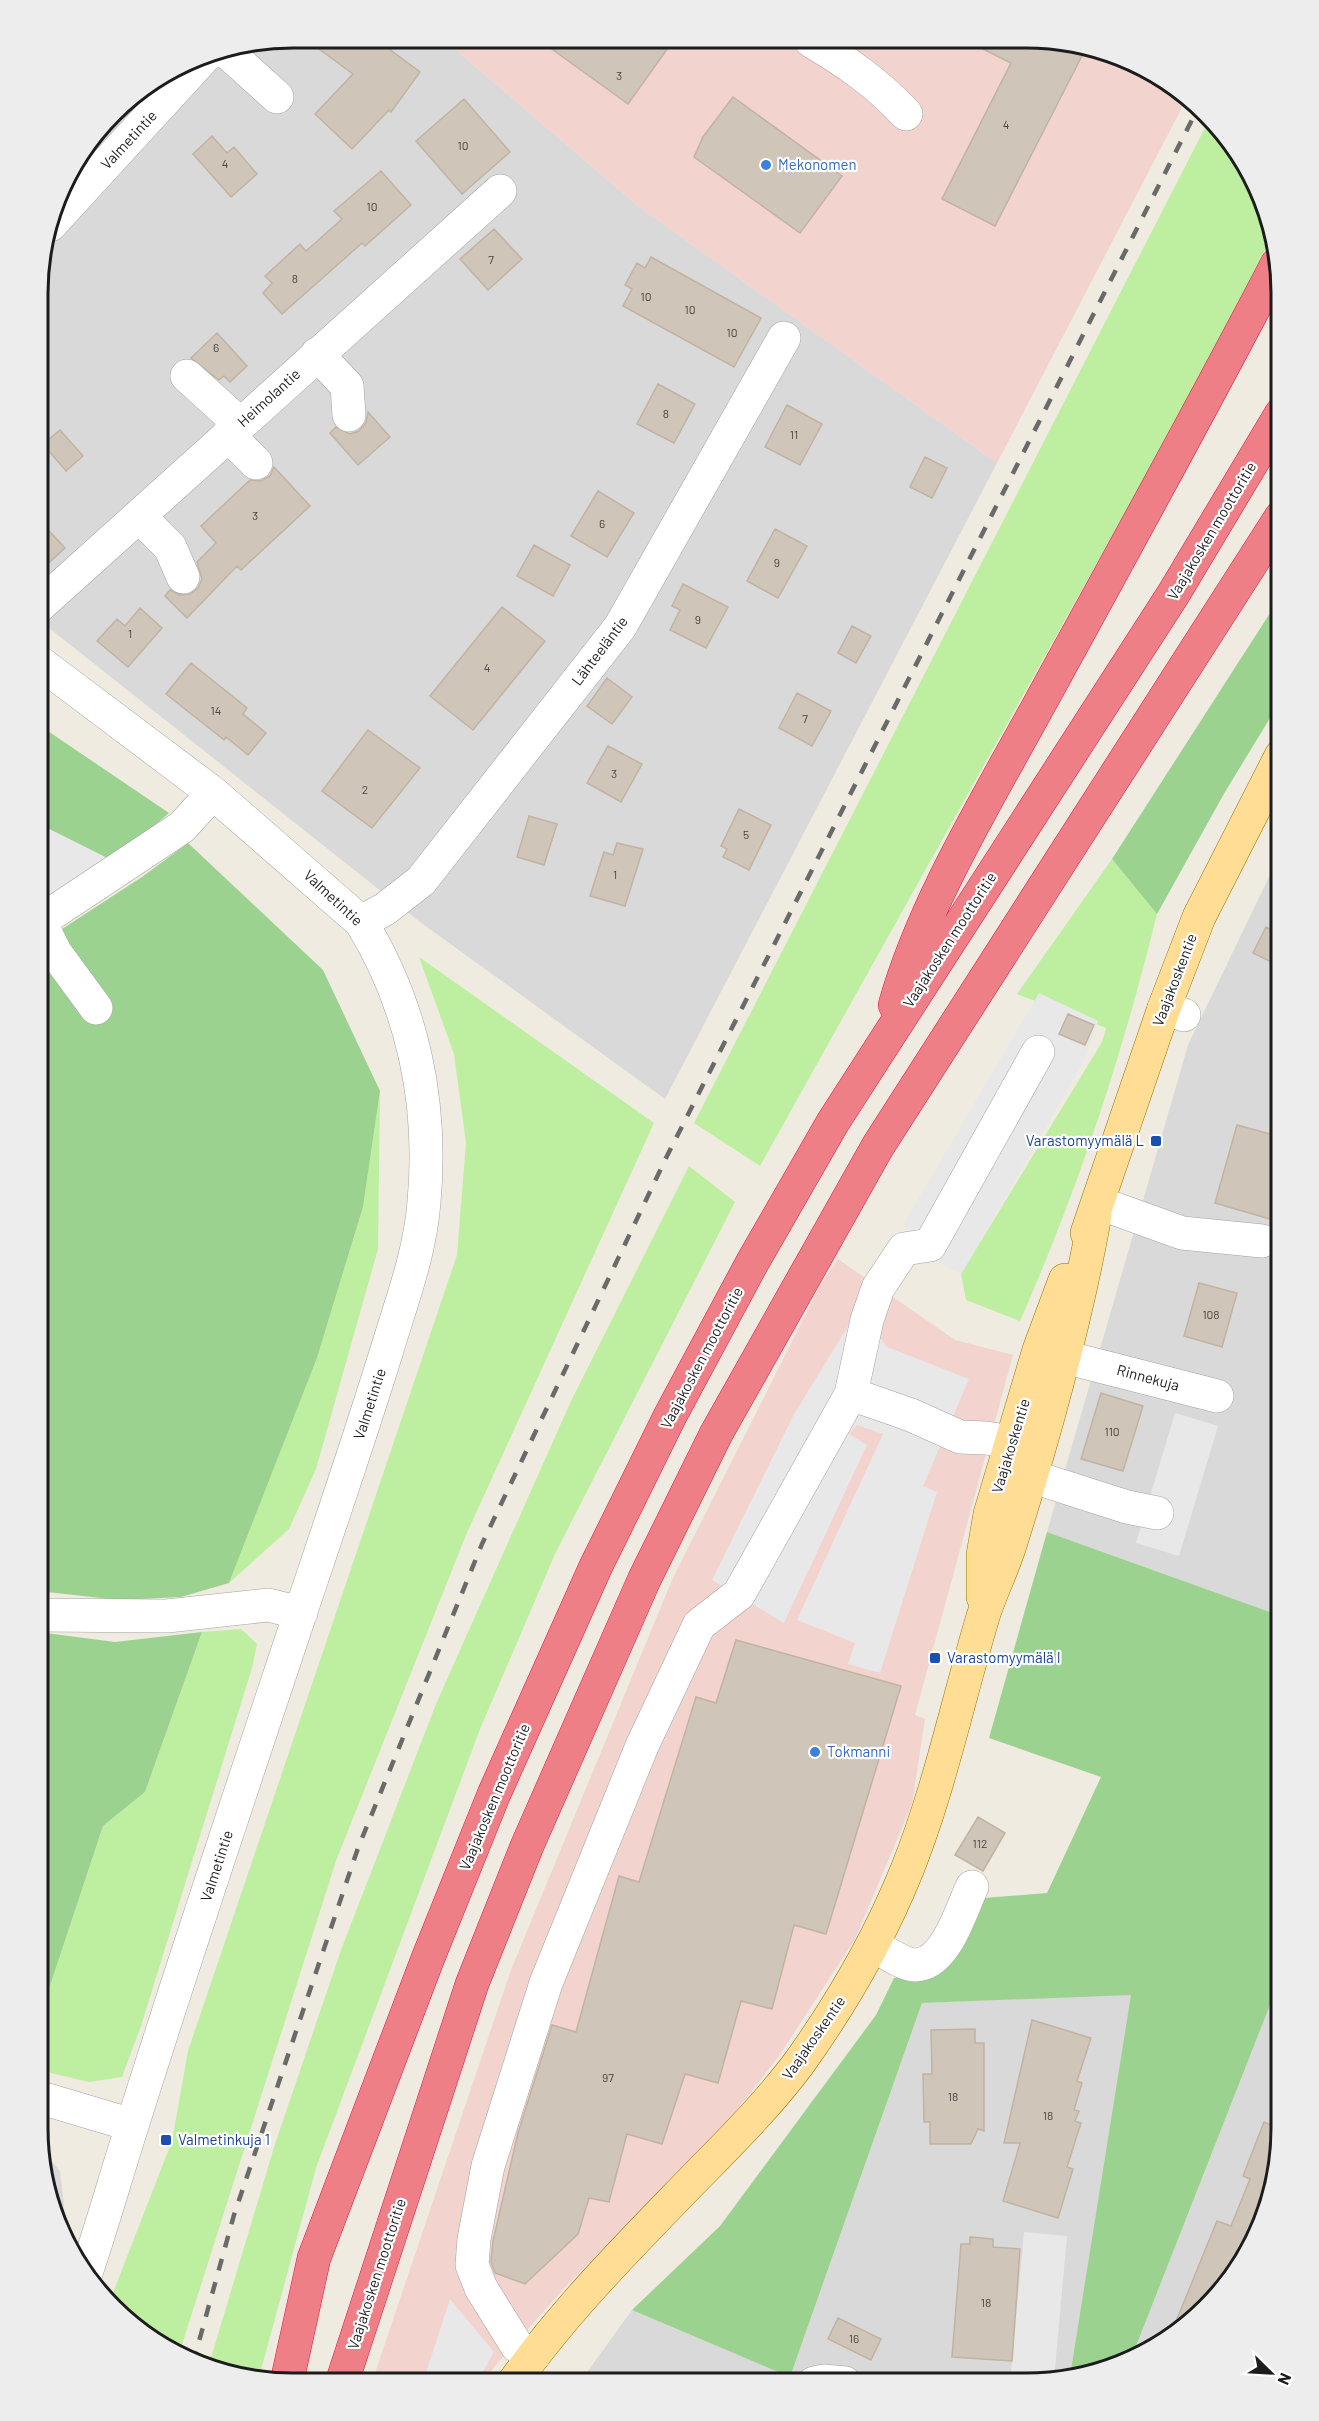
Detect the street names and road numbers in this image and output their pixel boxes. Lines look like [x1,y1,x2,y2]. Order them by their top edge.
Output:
street label: Valmetintie [96,106,160,173]
street label: Heimolantie [233,364,304,430]
street label: Vaajakosken moottoritie [1163,458,1259,603]
street label: Lähteeläntie [567,612,631,689]
street label: Valmetintie [300,865,367,929]
street label: Vaajakosken moottoritie [899,868,1000,1010]
street label: Vaajakoskentie [1148,931,1200,1029]
street label: Vaajakosken moottoritie [656,1284,746,1431]
street label: Rinnekuja [1115,1360,1181,1394]
street label: Valmetintie [349,1366,389,1442]
street label: Vaajakoskentie [987,1396,1033,1495]
street label: Vaajakosken moottoritie [455,1721,533,1873]
street label: Valmetintie [196,1828,236,1904]
street label: Vaajakoskentie [778,1992,849,2083]
street label: Vaajakosken moottoritie [343,2196,409,2351]

